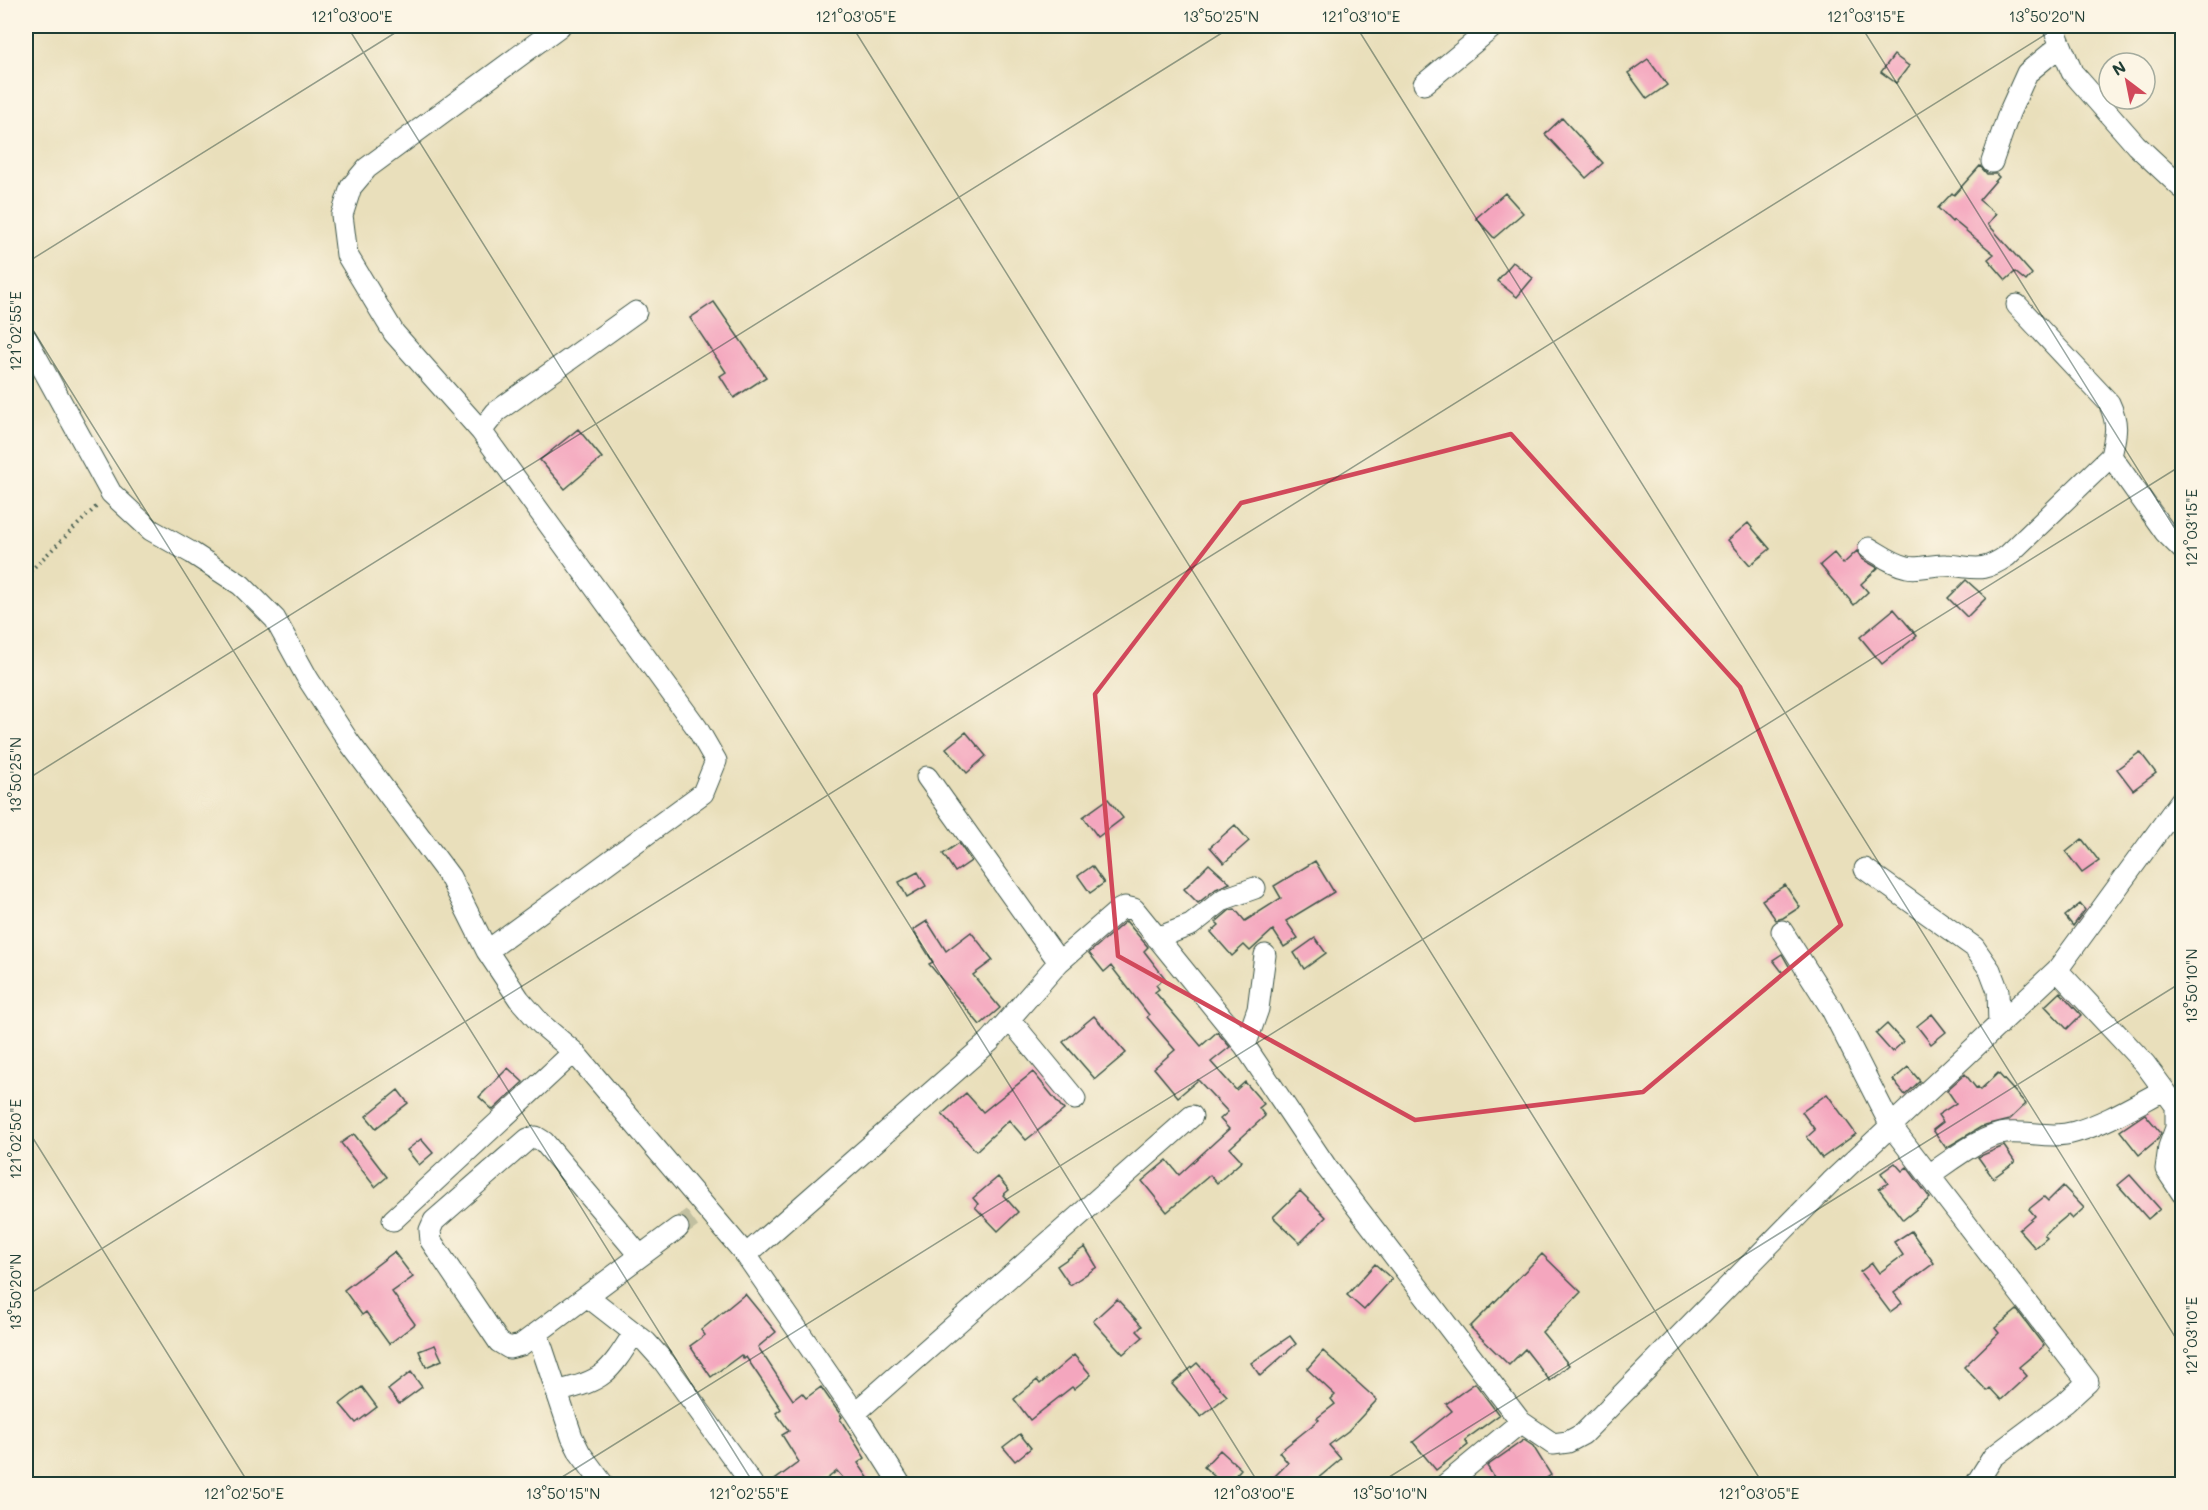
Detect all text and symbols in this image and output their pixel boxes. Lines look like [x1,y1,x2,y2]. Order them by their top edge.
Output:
text: 121°03'00"E [311,6,393,26]
text: 121°03'05"E [816,6,897,26]
text: 13°50'25"N [1183,6,1259,26]
text: 121°03'10"E [1322,6,1401,26]
text: 121°03'15"E [1827,6,1906,26]
text: 13°50'20"N [2009,6,2085,26]
north arrow [2097,51,2157,111]
text: N [2108,56,2130,80]
text: 121°02'55"E [5,291,25,371]
text: 121°03'15"E [2181,488,2201,567]
text: 13°50'25"N [5,737,25,813]
text: 13°50'10"N [2181,949,2201,1023]
text: 121°02'50"E [5,1098,25,1179]
text: 13°50'20"N [5,1254,25,1330]
text: 121°03'10"E [2181,1296,2201,1375]
text: 121°02'50"E [204,1483,285,1503]
text: 13°50'15"N [526,1483,600,1503]
text: 121°02'55"E [709,1483,789,1503]
text: 121°03'00"E [1213,1483,1295,1503]
text: 13°50'10"N [1353,1483,1427,1503]
text: 121°03'05"E [1719,1483,1800,1503]

